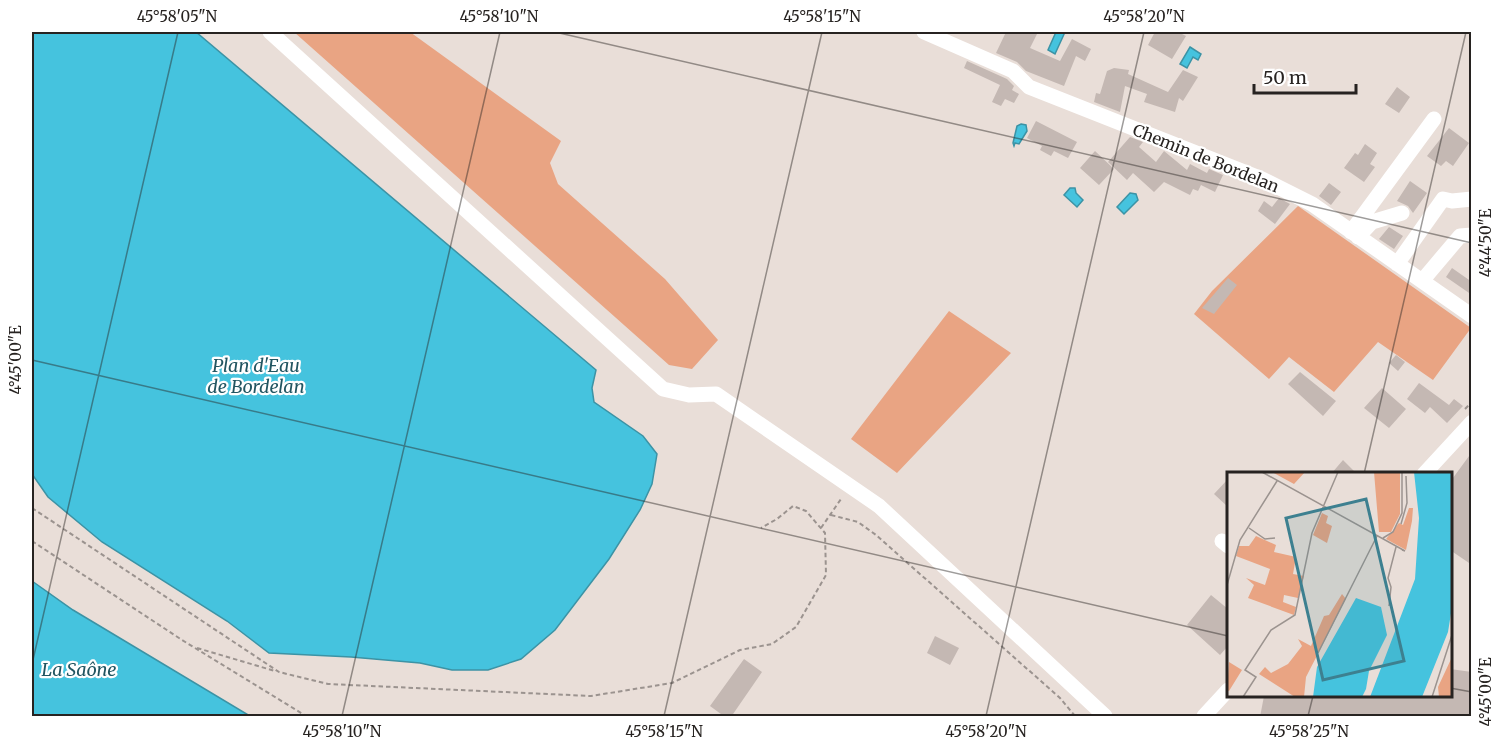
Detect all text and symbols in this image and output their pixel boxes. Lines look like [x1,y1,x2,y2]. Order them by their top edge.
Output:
text: 45°58'05"N [137,7,218,26]
text: 45°58'10"N [460,7,539,26]
text: 45°58'15"N [783,7,861,26]
text: 45°58'20"N [1103,7,1185,26]
scale bar [1254,57,1356,95]
text: 50 m [1263,66,1307,89]
street label: Chemin de Bordelan [1130,120,1282,197]
text: 4°44'50"E [1476,208,1495,277]
text: 4°45'00"E [6,325,25,395]
water label: Plan d'Eau de Bordelan [207,354,305,398]
inset map [1227,472,1452,697]
text: 4°45'00"E [1476,657,1495,727]
water label: La Saône [42,658,116,681]
text: 45°58'10"N [303,722,382,741]
text: 45°58'15"N [625,722,703,741]
text: 45°58'20"N [945,722,1027,741]
text: 45°58'25"N [1269,722,1349,741]

